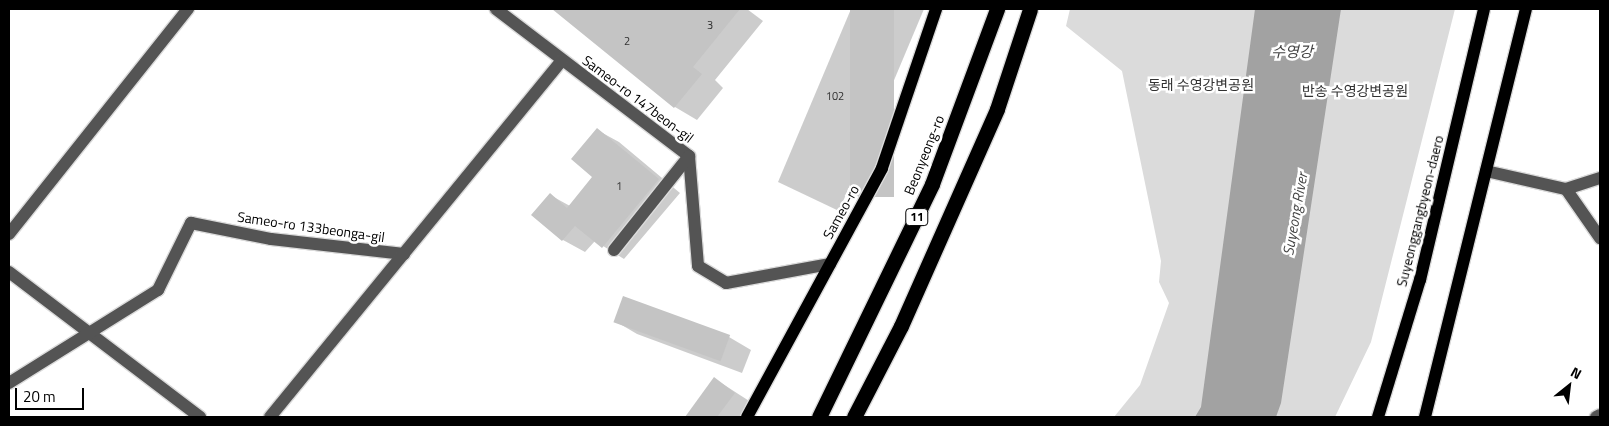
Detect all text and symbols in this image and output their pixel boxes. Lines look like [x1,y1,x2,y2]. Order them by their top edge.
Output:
house number: 3 [707,18,713,32]
house number: 2 [624,34,630,48]
water label: 수영강 [1271,43,1313,61]
street label: Sameo-ro 147beon-gil [579,52,697,146]
park label: 동래 수영강변공원 [1148,77,1254,93]
park label: 반송 수영강변공원 [1302,83,1408,99]
house number: 102 [826,89,844,103]
street label: Beonyeong-ro [900,113,948,197]
street label: Suyeonggangbyeon-daero [1393,134,1447,288]
water label: Suyeong River [1279,171,1311,257]
house number: 1 [616,179,622,193]
street label: Sameo-ro [819,182,863,242]
street label: Sameo-ro 133beonga-gil [236,208,386,246]
road number: 11 [904,208,930,226]
north arrow [1544,361,1594,411]
text: N [1567,361,1586,384]
scale bar [18,378,86,410]
text: 20 m [23,385,56,408]

